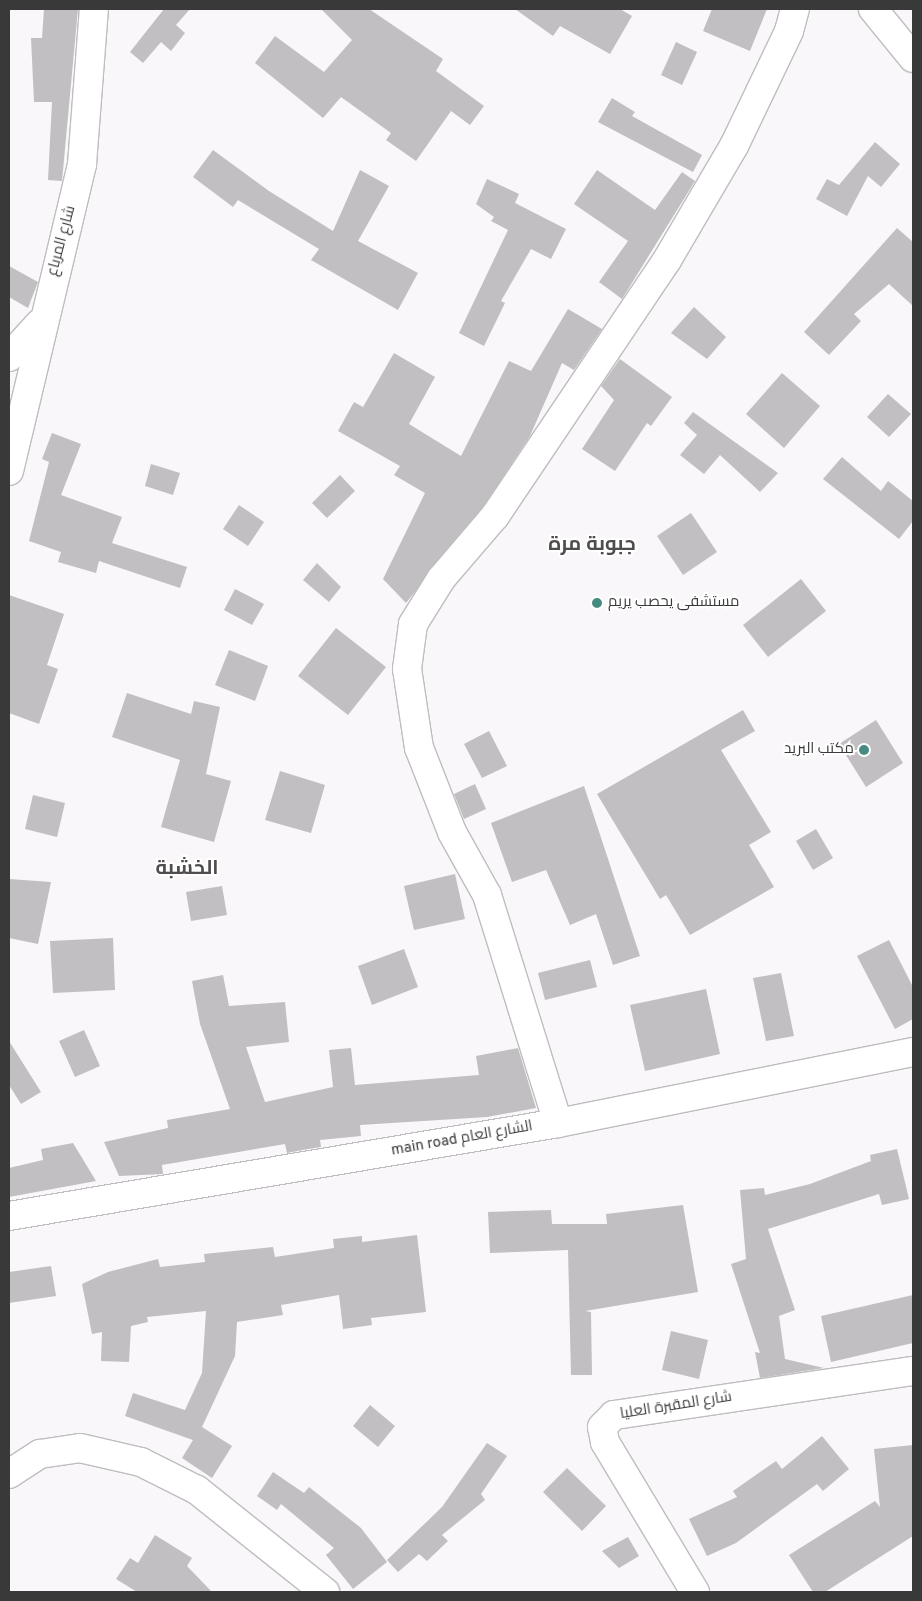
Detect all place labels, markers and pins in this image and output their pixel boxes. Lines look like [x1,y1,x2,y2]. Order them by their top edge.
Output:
place label: مستشفى يحصب يريم [608,594,739,612]
marker: مستشفى يحصب يريم [590,596,604,610]
place label: مكتب البريد [784,741,854,759]
marker: مكتب البريد [858,744,870,756]

